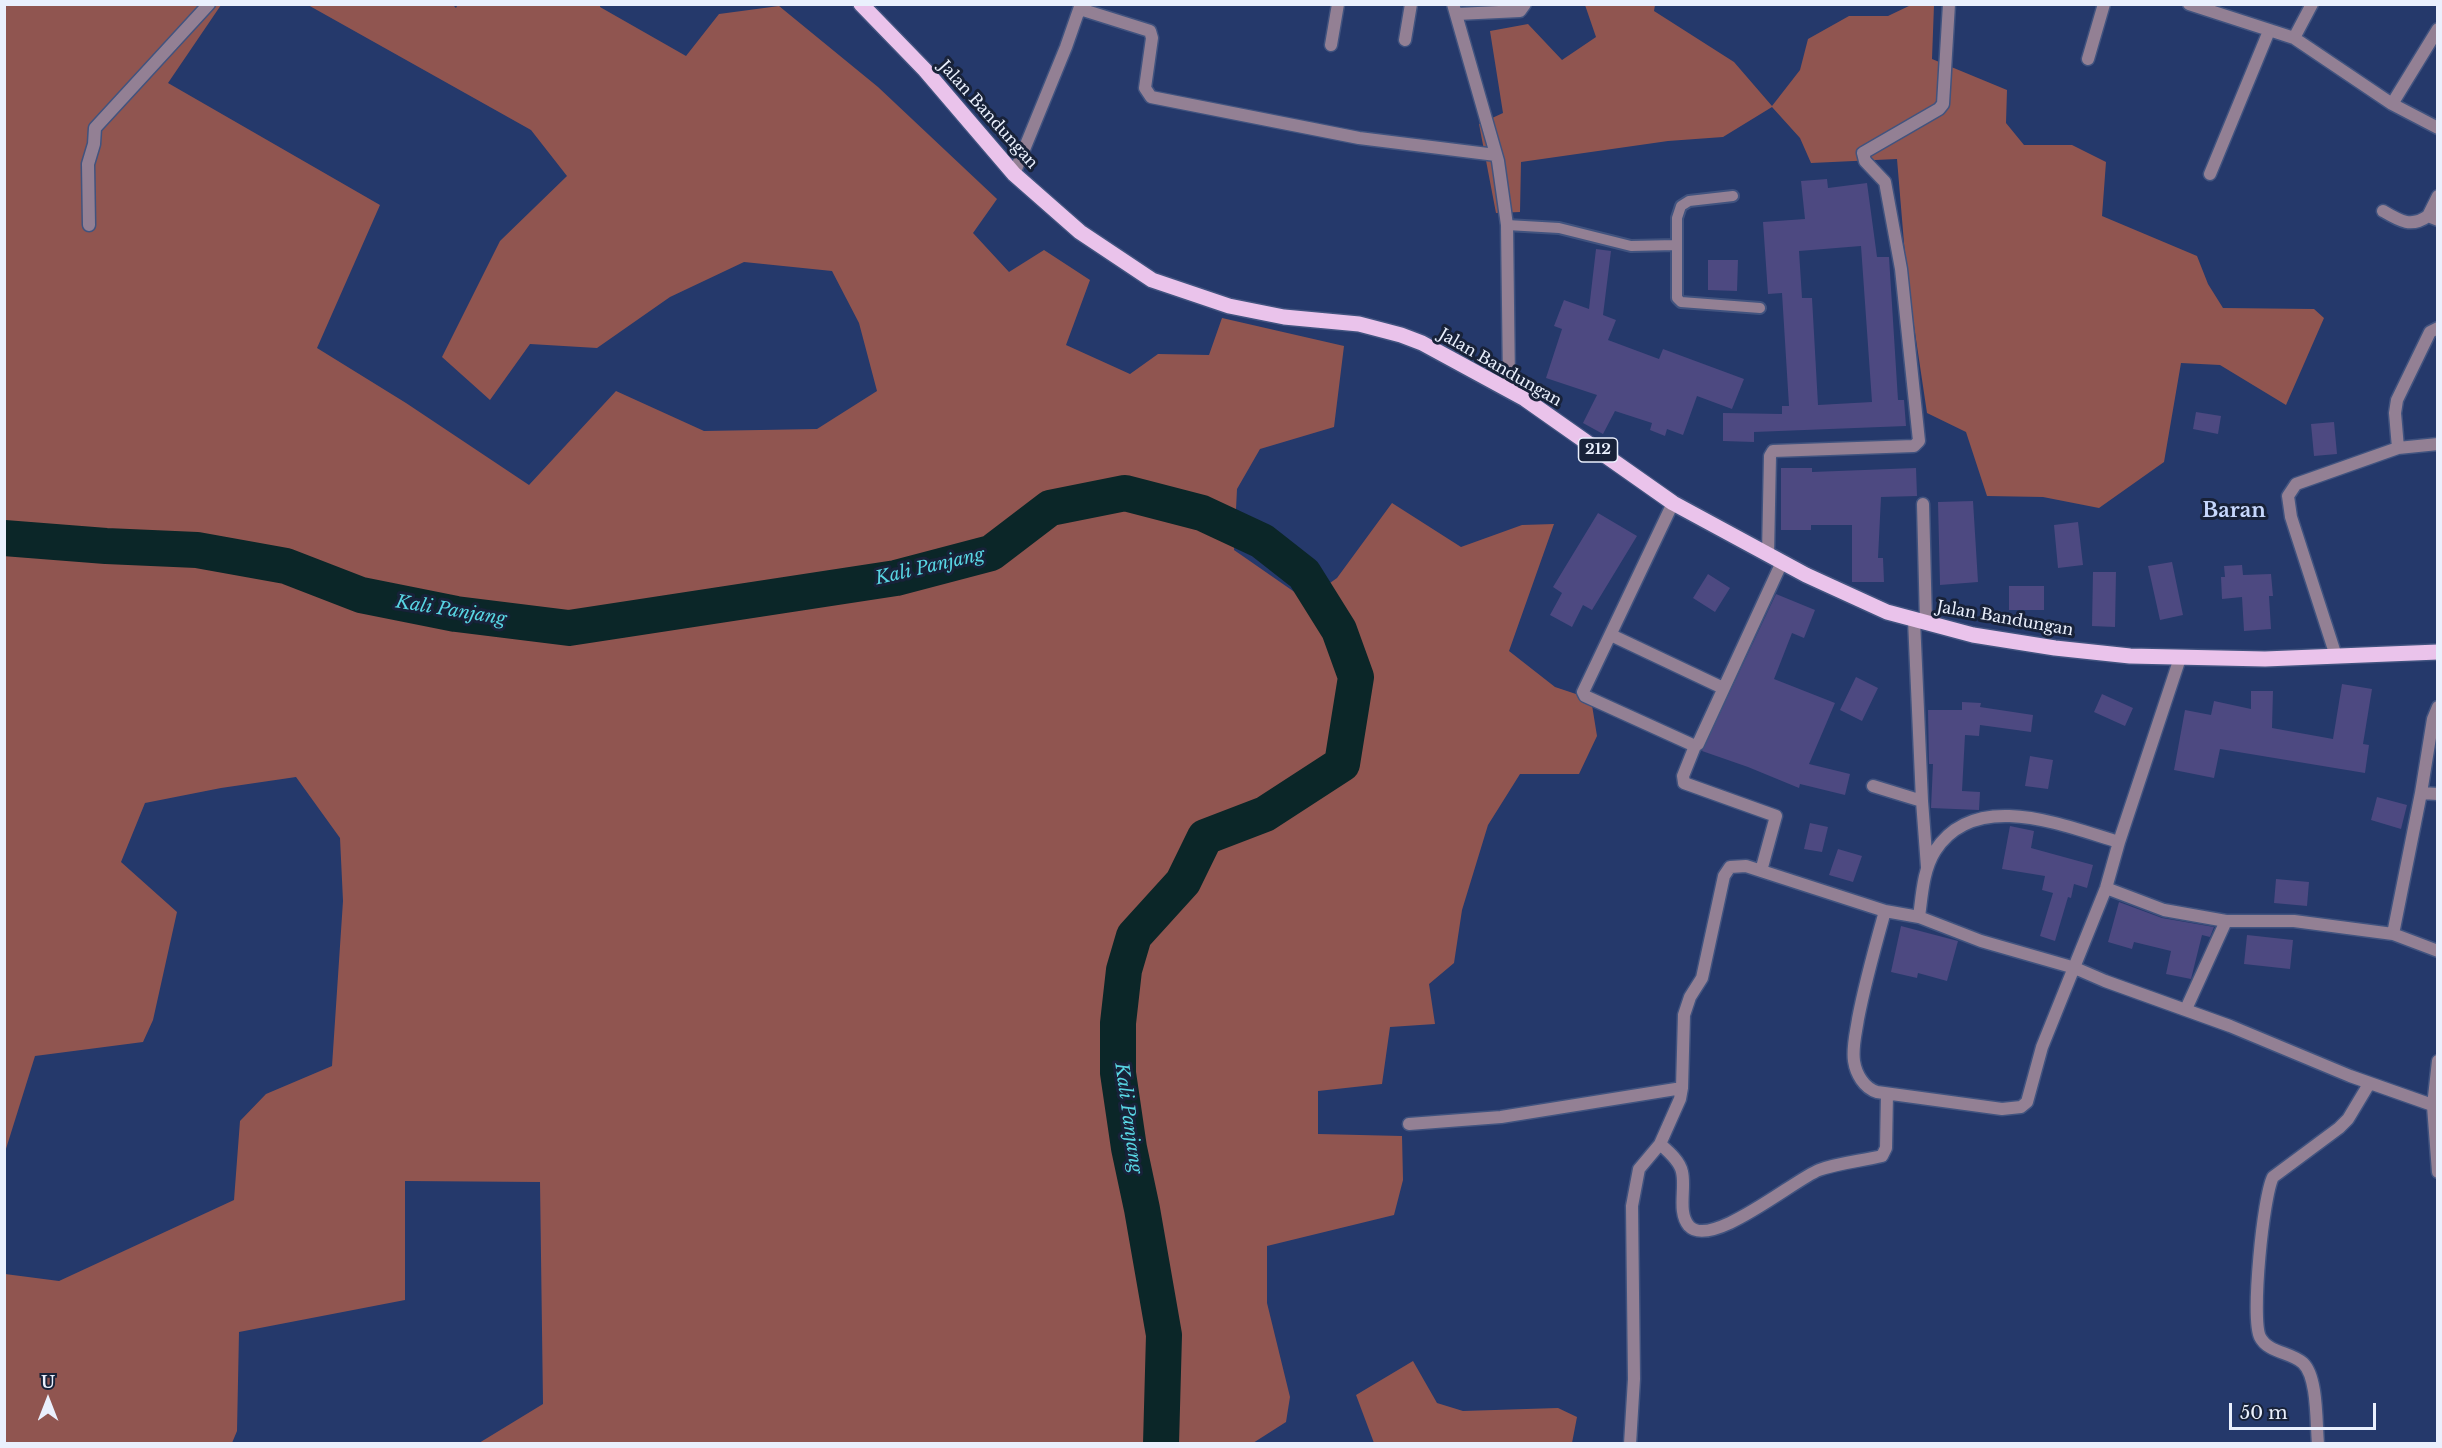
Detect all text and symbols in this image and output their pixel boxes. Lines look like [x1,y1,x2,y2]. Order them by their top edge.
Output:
street label: Jalan Bandungan [935,57,1041,173]
street label: Jalan Bandungan [1435,325,1565,411]
road number: 212 [1578,438,1618,462]
district label: Baran [2202,499,2266,523]
water label: Kali Panjang [873,544,987,590]
water label: Kali Panjang [394,592,508,630]
street label: Jalan Bandungan [1935,598,2075,640]
water label: Kali Panjang [1110,1061,1146,1175]
north arrow [18,1370,78,1430]
text: U [41,1372,55,1392]
scale bar [2232,1391,2379,1429]
text: 50 m [2240,1402,2288,1424]

